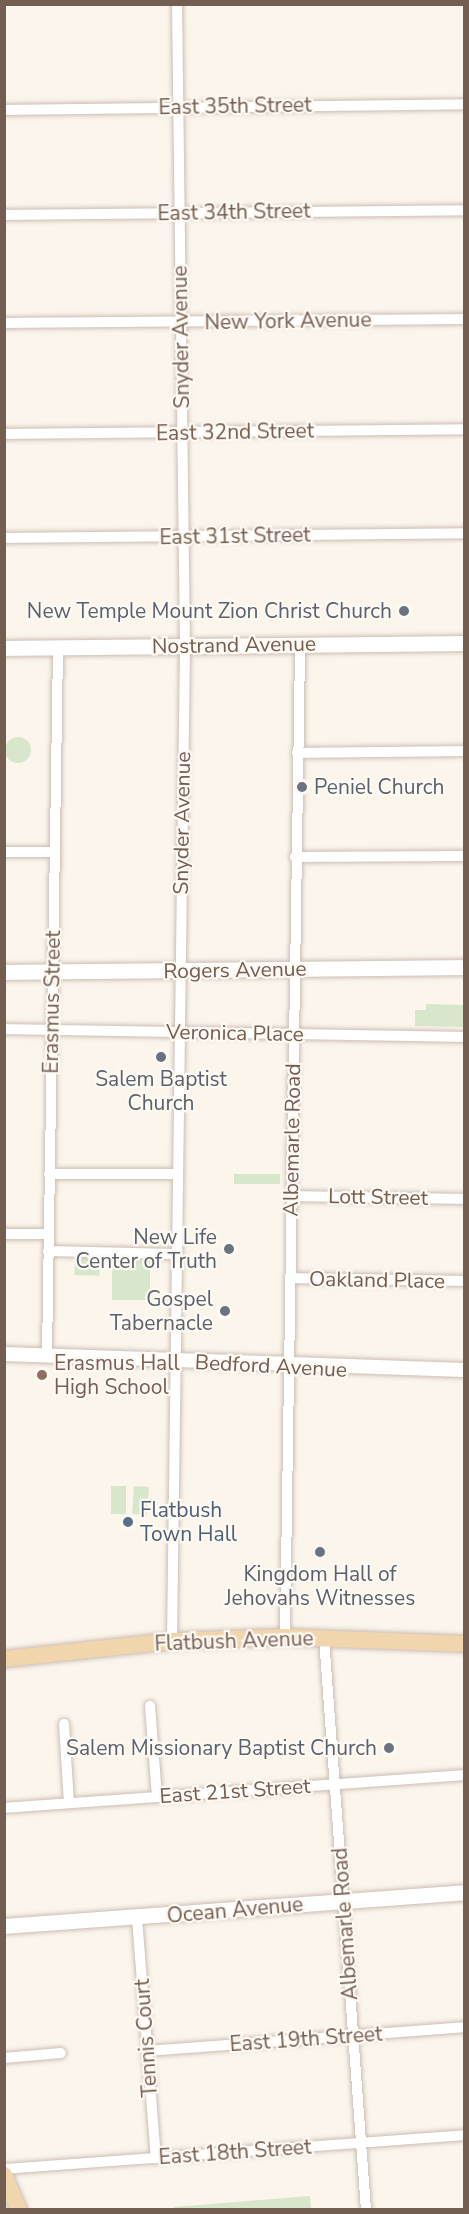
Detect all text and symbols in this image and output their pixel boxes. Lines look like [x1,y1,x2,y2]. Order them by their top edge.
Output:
street label: East 35th Street [158,92,312,120]
street label: East 34th Street [157,198,311,226]
street label: Snyder Avenue [167,265,195,409]
street label: New York Avenue [204,307,372,335]
street label: East 32nd Street [156,418,314,446]
street label: East 31st Street [159,522,311,550]
place label: New Temple Mount Zion Christ Church [27,598,392,624]
marker: New Temple Mount Zion Christ Church [397,604,411,618]
street label: Nostrand Avenue [152,631,316,659]
street label: Snyder Avenue [168,751,196,895]
place label: Peniel Church [314,774,444,800]
marker: Peniel Church [295,780,309,794]
street label: Erasmus Street [38,930,66,1074]
street label: Rogers Avenue [163,956,307,984]
street label: Veronica Place [166,1019,304,1047]
marker: Salem Baptist Church [154,1050,168,1064]
street label: Albemarle Road [278,1063,306,1217]
place label: Salem Baptist Church [95,1066,227,1116]
street label: Lott Street [328,1184,428,1210]
place label: New Life Center of Truth [76,1224,217,1274]
marker: New Life Center of Truth [222,1242,236,1256]
street label: Oakland Place [309,1266,445,1294]
place label: Gospel Tabernacle [110,1286,213,1336]
marker: Gospel Tabernacle [218,1304,232,1318]
street label: Bedford Avenue [194,1349,348,1383]
place label: Erasmus Hall High School [54,1350,180,1400]
marker: Erasmus Hall High School [35,1368,49,1382]
place label: Flatbush Town Hall [140,1497,237,1547]
marker: Flatbush Town Hall [121,1515,135,1529]
marker: Kingdom Hall of Jehovahs Witnesses [313,1545,327,1559]
place label: Kingdom Hall of Jehovahs Witnesses [225,1561,415,1611]
street label: Flatbush Avenue [154,1626,314,1656]
place label: Salem Missionary Baptist Church [66,1735,377,1761]
marker: Salem Missionary Baptist Church [382,1741,396,1755]
street label: East 21st Street [159,1773,311,1809]
street label: Albemarle Road [327,1847,363,2001]
street label: Ocean Avenue [166,1891,304,1929]
street label: Tennis Court [129,1978,163,2098]
street label: East 19th Street [229,2021,383,2057]
street label: East 18th Street [158,2134,312,2170]

